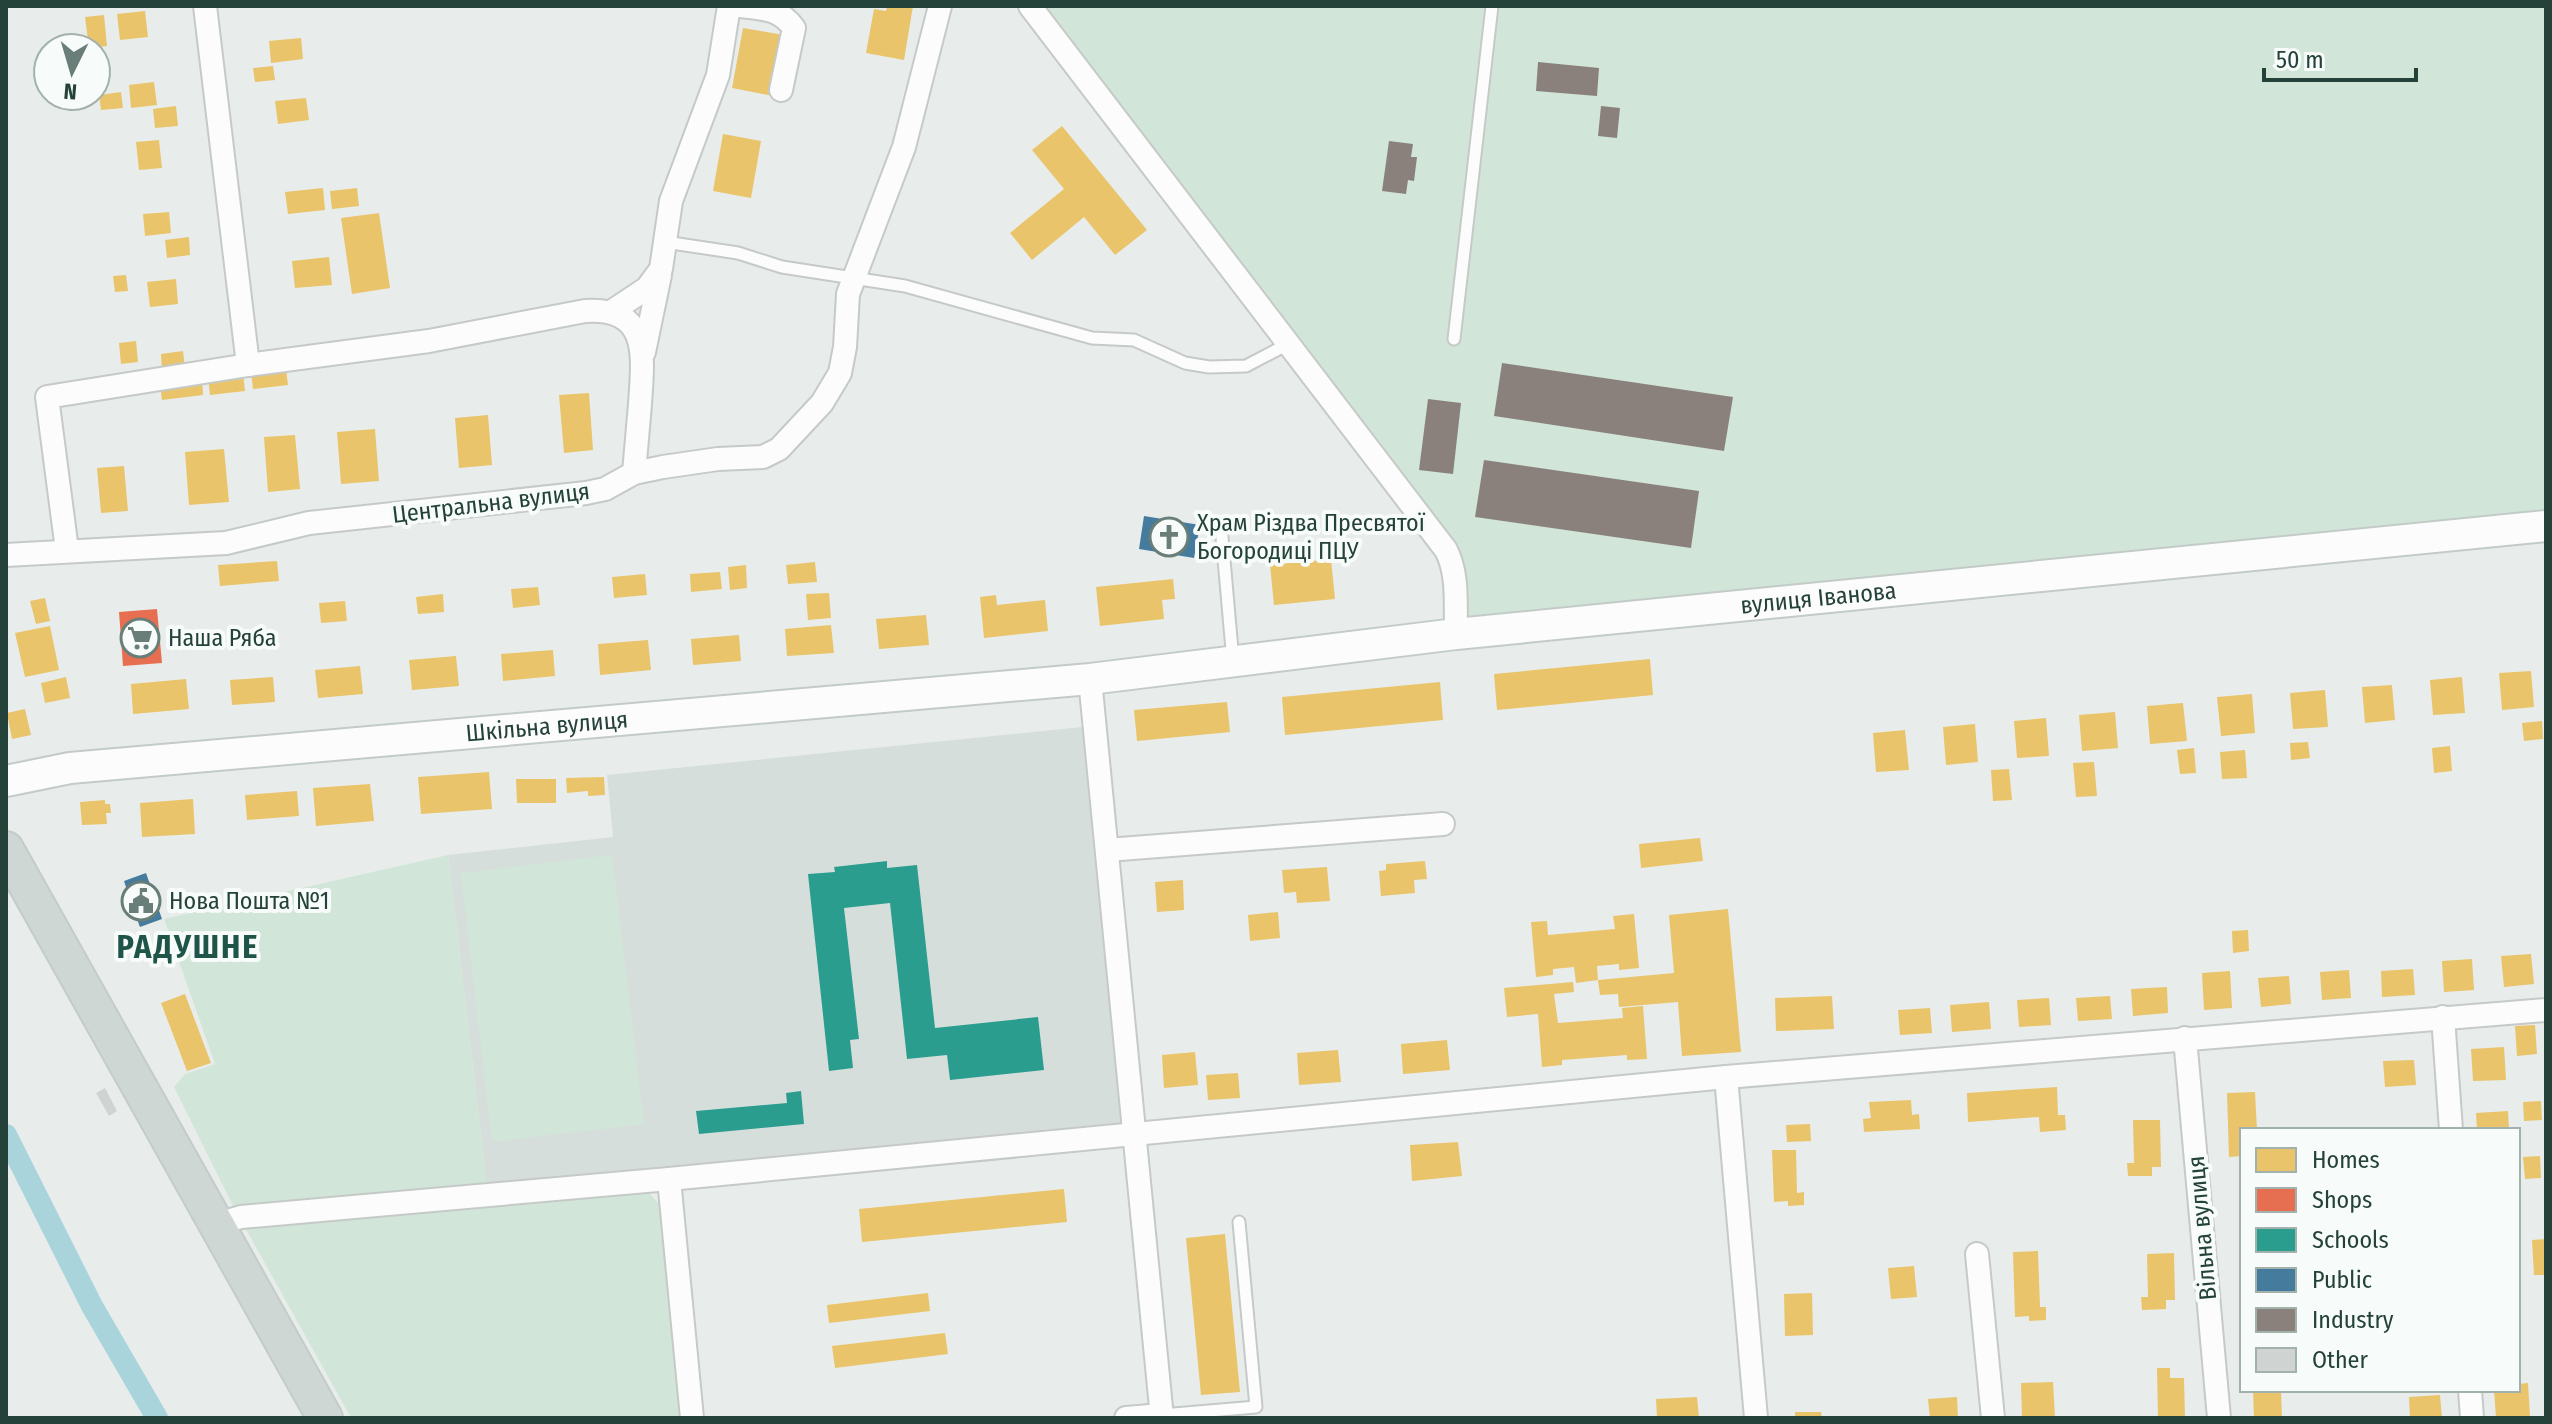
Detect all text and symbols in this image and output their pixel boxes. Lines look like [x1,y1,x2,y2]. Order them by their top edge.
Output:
north arrow [32,32,112,112]
scale bar [2264,32,2416,82]
text: 50 m [2276,46,2324,74]
text: N [63,77,78,105]
street label: Центральна вулиця [391,477,591,529]
place label: Храм Різдва Пресвятої Богородиці ПЦУ [1197,509,1426,565]
church icon: Храм Різдва Пресвятої Богородиці ПЦУ [1148,516,1190,558]
street label: вулиця Іванова [1739,576,1898,620]
supermarket icon: Наша Ряба [119,617,161,659]
place label: Наша Ряба [168,624,276,652]
street label: Шкільна вулиця [465,705,629,747]
public building icon: Нова Пошта №1 [120,880,162,922]
place label: Нова Пошта №1 [169,887,329,915]
district label: РАДУШНЕ [117,928,259,966]
legend [2240,1128,2520,1392]
text: Homes [2312,1146,2380,1174]
street label: Вільна вулиця [2182,1155,2222,1301]
text: Shops [2312,1186,2372,1214]
text: Schools [2312,1226,2389,1254]
text: Public [2312,1266,2372,1294]
text: Industry [2312,1306,2394,1334]
text: Other [2312,1346,2368,1374]

